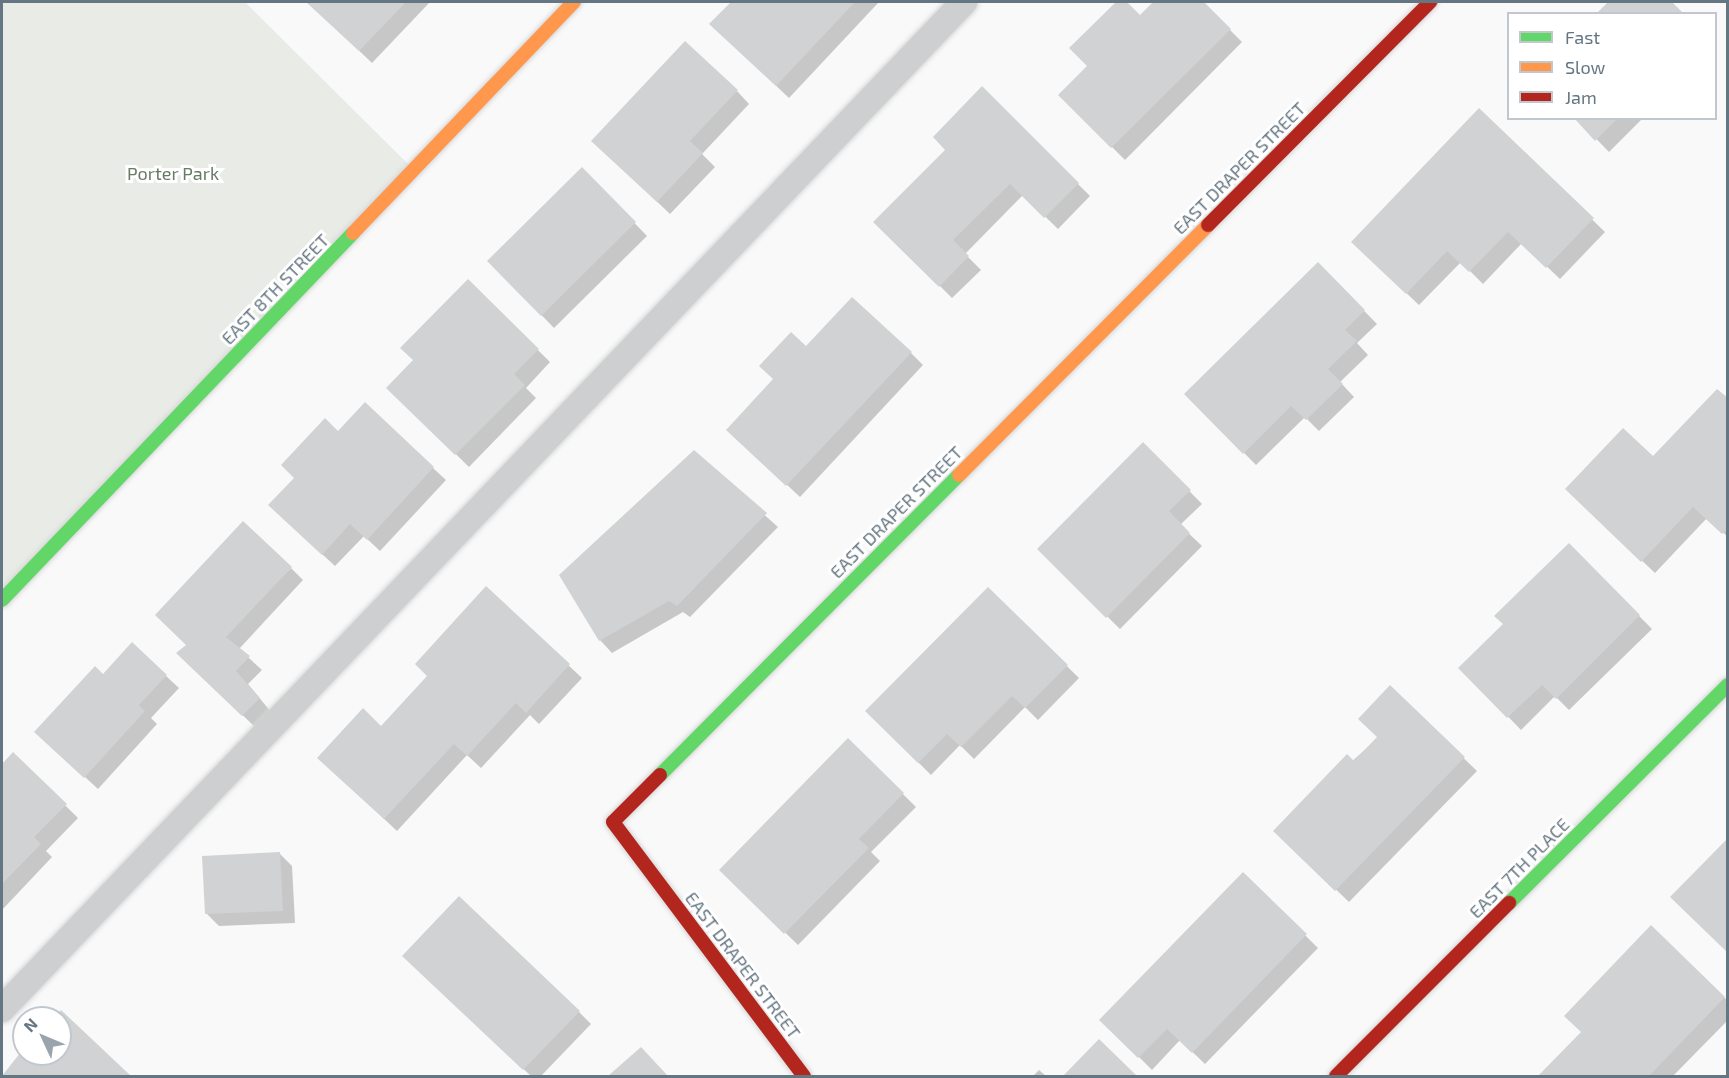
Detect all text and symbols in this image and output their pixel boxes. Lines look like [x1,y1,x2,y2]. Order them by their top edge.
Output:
legend [1507,12,1717,120]
text: Fast [1565,26,1600,48]
text: Slow [1565,56,1605,78]
text: Jam [1565,86,1597,108]
street label: EAST DRAPER STREET [1168,97,1310,239]
park label: Porter Park [127,162,219,184]
street label: EAST 8TH STREET [217,229,333,349]
street label: EAST DRAPER STREET [825,441,967,583]
street label: EAST 7TH PLACE [1464,813,1574,923]
street label: EAST DRAPER STREET [681,887,805,1043]
north arrow [12,1006,72,1066]
text: N [19,1014,41,1035]

